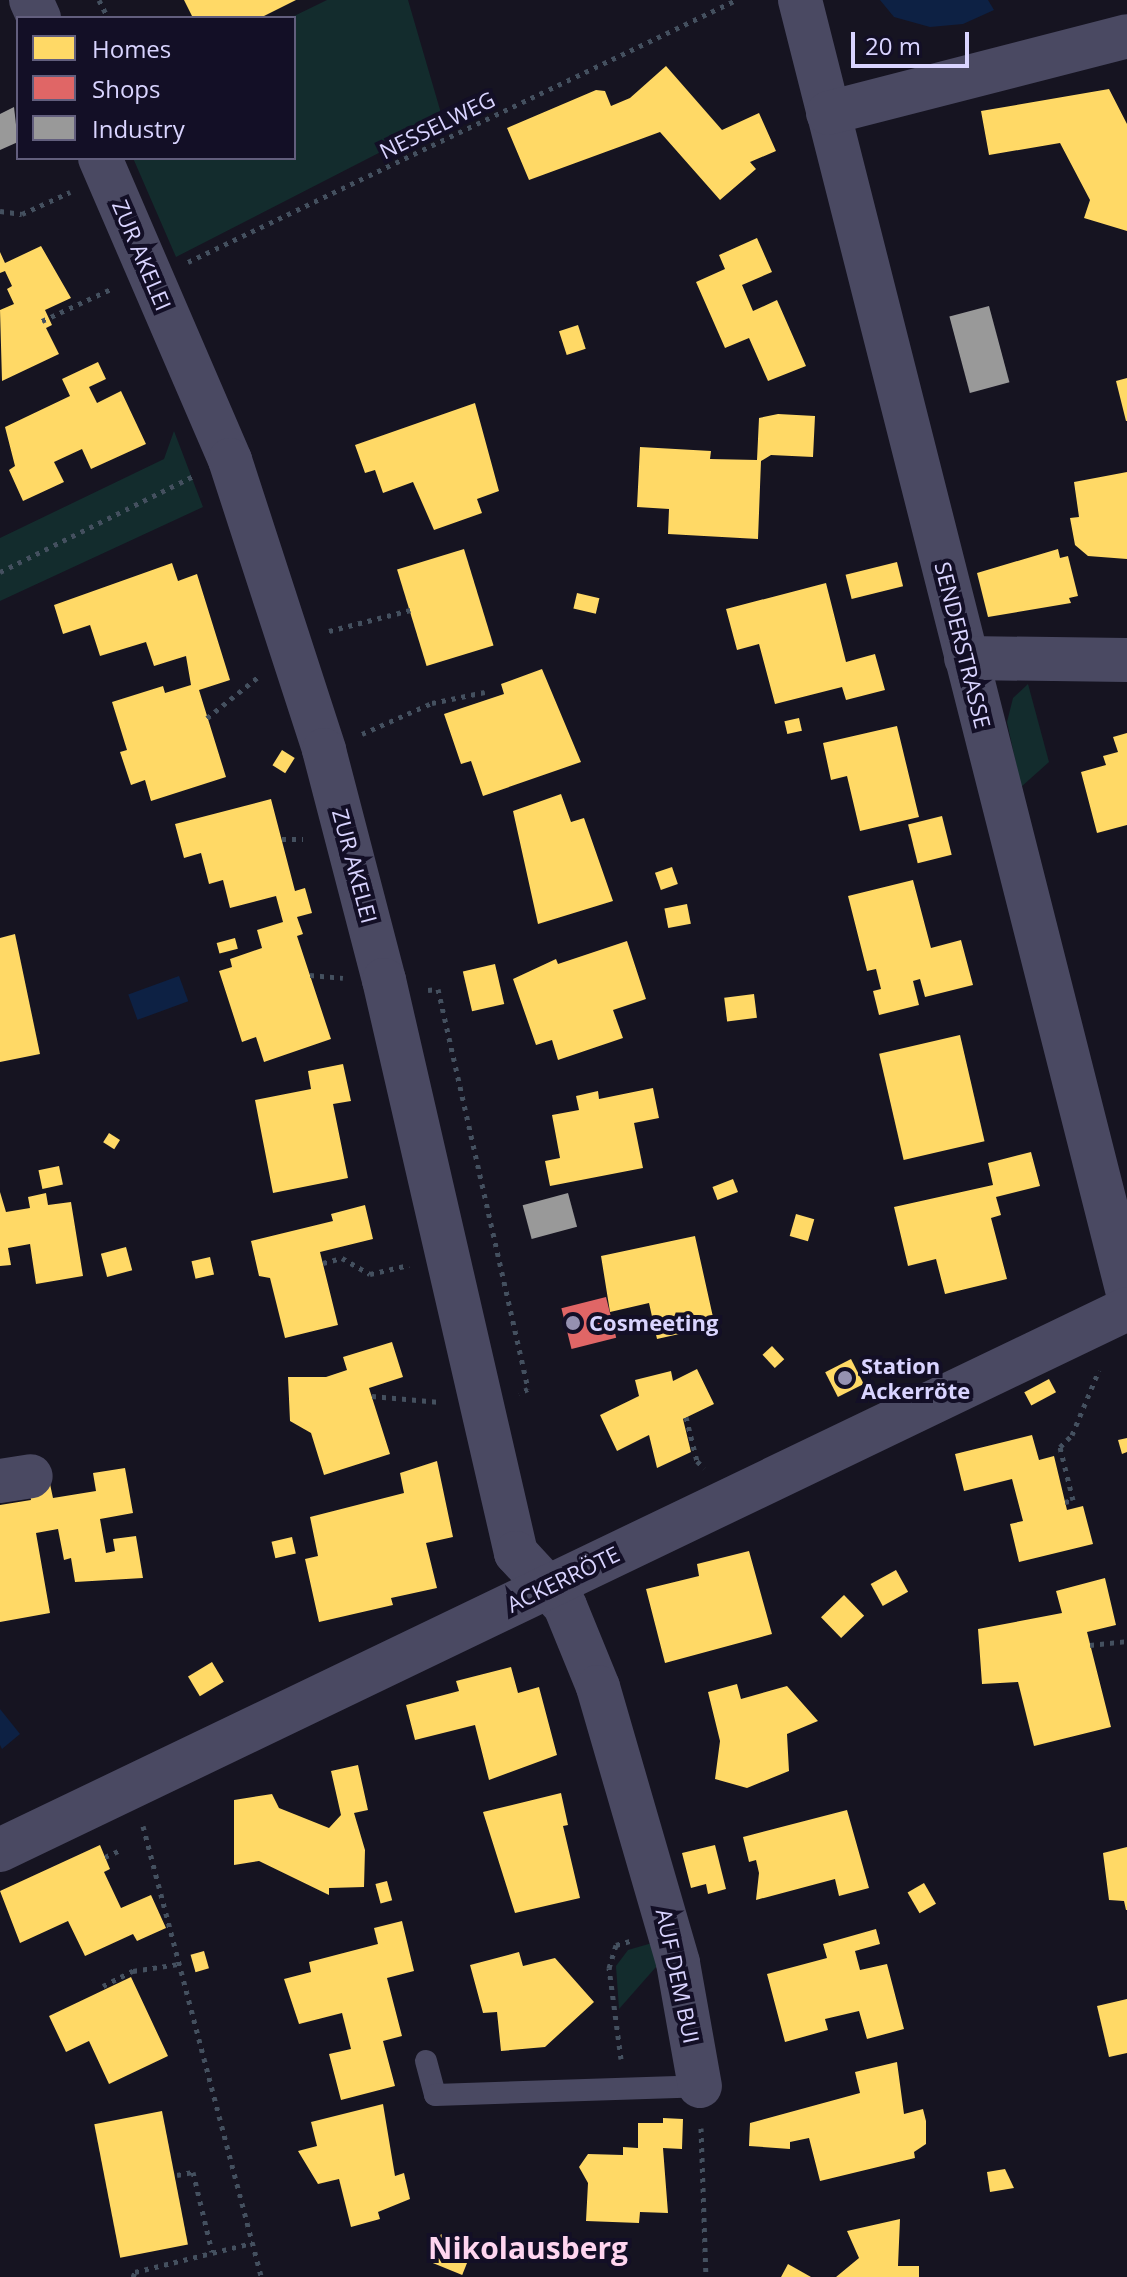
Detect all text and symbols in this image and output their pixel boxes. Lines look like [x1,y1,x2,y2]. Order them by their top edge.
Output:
legend [16,16,296,160]
scale bar [855,16,973,66]
text: 20 m [865,29,921,62]
text: Homes [92,32,171,65]
text: Shops [92,72,160,105]
street label: NESSELWEG [375,86,499,164]
text: Industry [92,112,185,145]
street label: ZUR AKELEI [107,196,177,314]
street label: SENDERSTRASSE [930,559,996,731]
street label: ZUR AKELEI [327,806,383,926]
place label: Cosmeeting [589,1310,718,1336]
marker: Cosmeeting [564,1314,582,1332]
place label: Station Ackerröte [861,1352,970,1404]
marker: Station Ackerröte [836,1369,854,1387]
street label: ACKERRÖTE [502,1540,624,1618]
street label: AUF DEM BUI [651,1906,705,2046]
district label: Nikolausberg [428,2230,628,2266]

